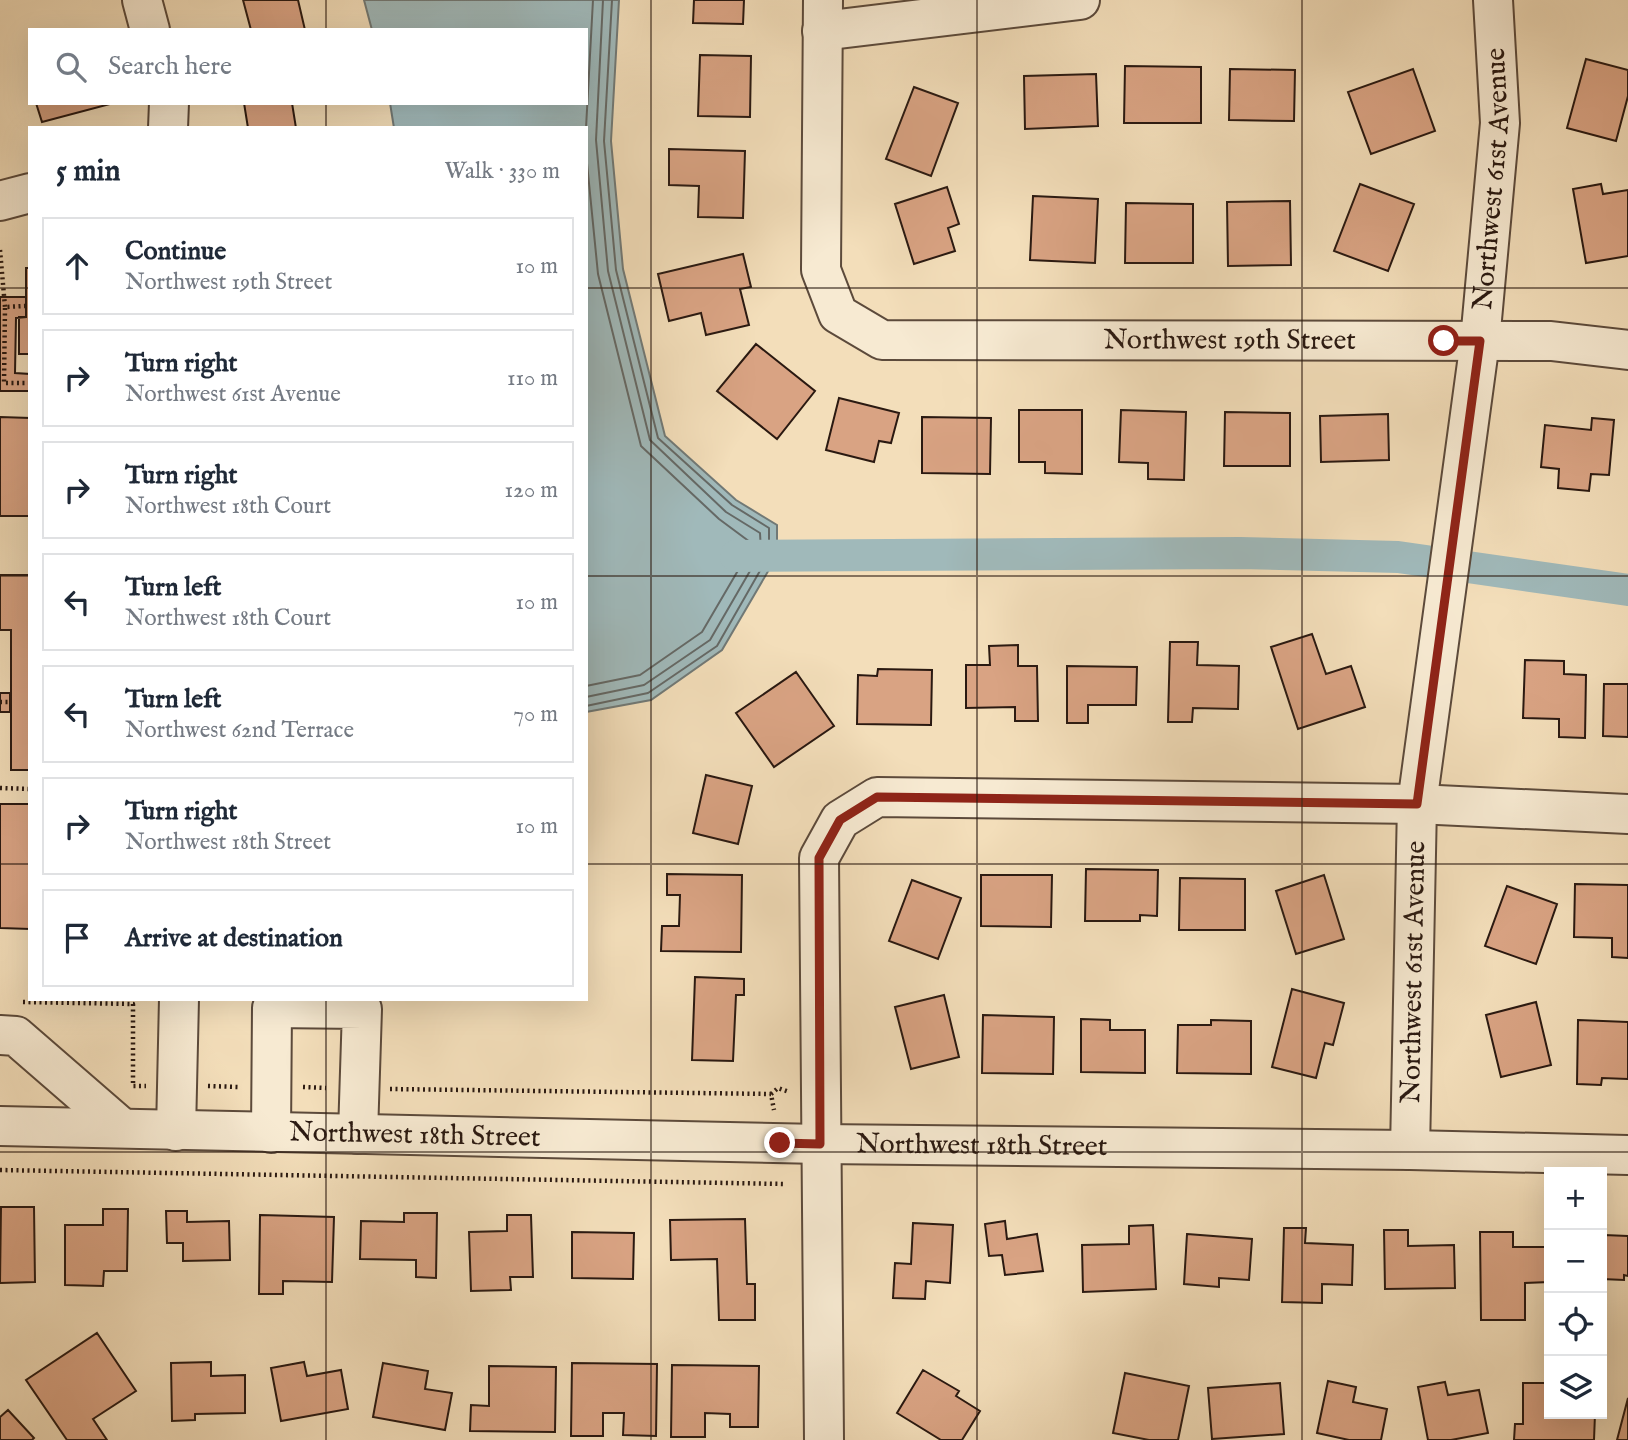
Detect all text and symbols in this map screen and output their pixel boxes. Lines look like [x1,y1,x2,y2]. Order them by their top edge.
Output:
search box [28,28,588,105]
street label: Northwest 61st Avenue [1465,47,1518,312]
icon: search [52,48,90,86]
text: Search here [108,50,232,83]
text: 5 min [56,153,121,191]
text: Walk · 330 m [445,157,560,186]
text: Continue [125,235,226,268]
icon: ahead [58,247,96,285]
text: 10 m [515,252,558,281]
text: Northwest 19th Street [125,268,332,297]
street label: Northwest 19th Street [1103,323,1356,358]
route start [1428,325,1459,356]
text: Turn right [125,347,238,380]
icon: right [58,359,96,397]
text: 110 m [507,364,558,393]
text: Northwest 61st Avenue [125,380,341,409]
text: Turn right [125,459,238,492]
icon: right [58,471,96,509]
text: 120 m [505,476,558,505]
text: Northwest 18th Court [125,492,331,521]
text: Turn left [125,571,222,604]
icon: left [58,583,96,621]
text: 10 m [515,588,558,617]
text: Northwest 18th Court [125,604,331,633]
text: Turn left [125,683,222,716]
icon: left [58,695,96,733]
text: 70 m [513,700,558,729]
text: Northwest 62nd Terrace [125,716,354,745]
text: Turn right [125,795,238,828]
icon: right [58,807,96,845]
text: 10 m [515,812,558,841]
text: Northwest 18th Street [125,828,331,857]
street label: Northwest 61st Avenue [1393,840,1434,1104]
icon: arrive [58,919,96,957]
text: Arrive at destination [125,922,343,955]
street label: Northwest 18th Street [289,1115,541,1155]
route end [764,1127,795,1158]
street label: Northwest 18th Street [856,1127,1108,1164]
map controls [1544,1167,1607,1419]
button: + [1544,1167,1607,1230]
button: − [1544,1230,1607,1293]
button: locate [1544,1293,1607,1356]
button: layers [1544,1356,1607,1419]

